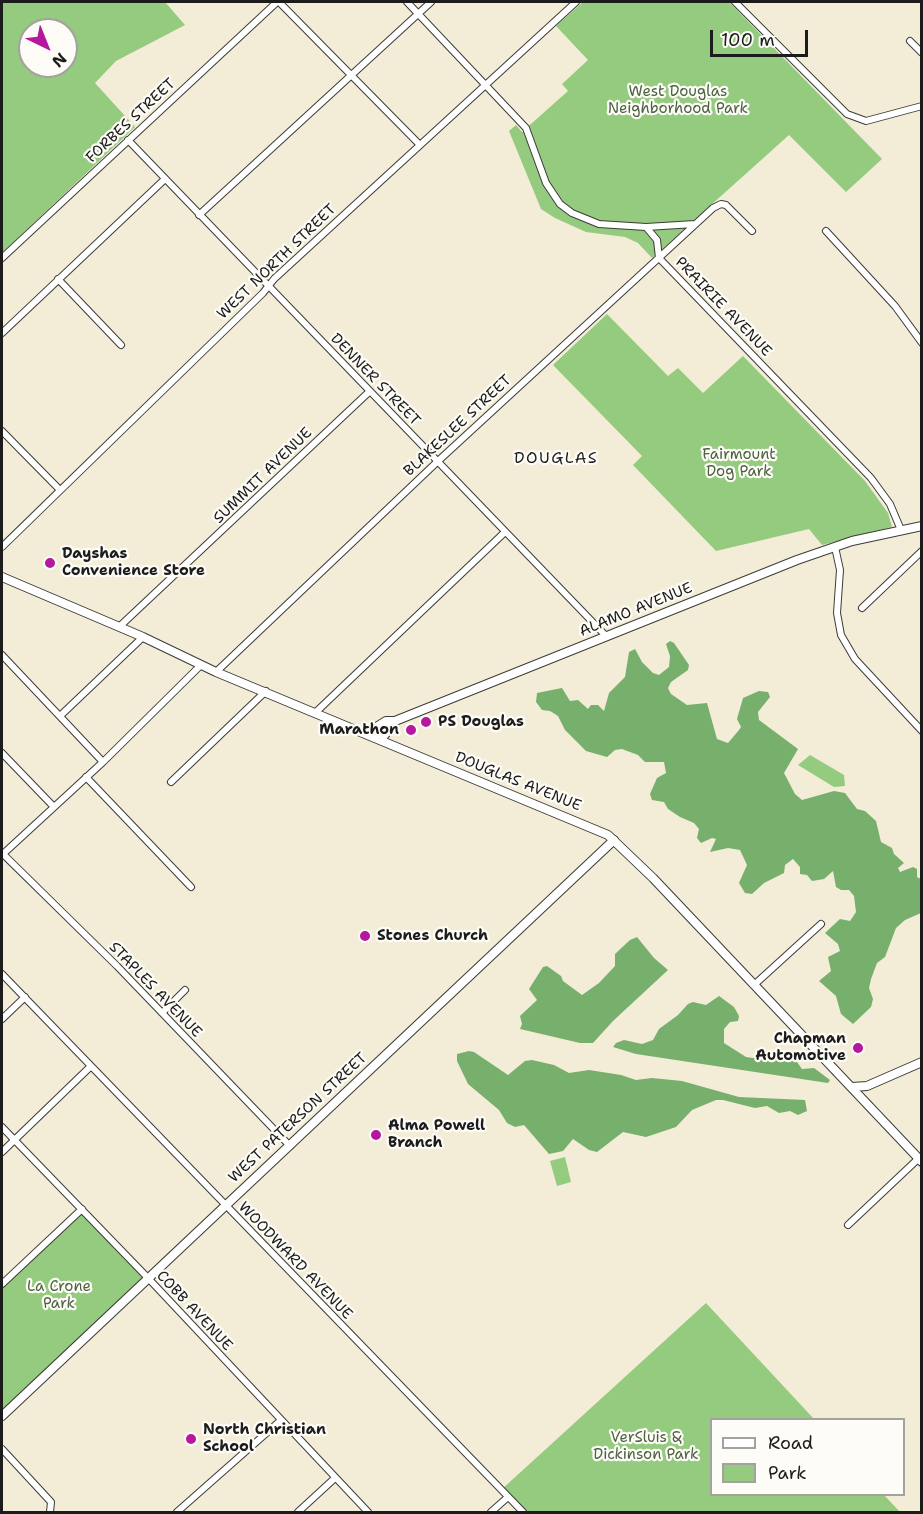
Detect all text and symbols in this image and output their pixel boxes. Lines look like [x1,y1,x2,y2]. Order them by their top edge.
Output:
north arrow [18,18,78,78]
scale bar [713,18,810,56]
text: 100 m [721,28,775,52]
text: N [47,48,71,72]
street label: FORBES STREET [83,75,179,167]
park label: West Douglas Neighborhood Park [608,83,748,118]
street label: WEST NORTH STREET [214,201,340,323]
street label: PRAIRIE AVENUE [671,254,775,360]
street label: DENNER STREET [326,330,424,430]
street label: BLAKESLEE STREET [401,372,515,480]
street label: SUMMIT AVENUE [210,424,316,528]
park label: Fairmount Dog Park [702,446,776,481]
district label: DOUGLAS [514,449,598,469]
place label: Dayshas Convenience Store [62,545,205,580]
marker: Dayshas Convenience Store [43,556,57,570]
street label: ALAMO AVENUE [577,579,695,641]
place label: PS Douglas [438,713,524,731]
marker: PS Douglas [419,715,433,729]
place label: Marathon [319,721,399,739]
marker: Marathon [404,723,418,737]
street label: DOUGLAS AVENUE [452,748,584,816]
place label: Stones Church [377,927,488,945]
marker: Stones Church [358,929,372,943]
street label: STAPLES AVENUE [105,938,205,1042]
place label: Chapman Automotive [755,1030,846,1065]
marker: Chapman Automotive [851,1041,865,1055]
street label: WEST PATERSON STREET [225,1049,371,1187]
place label: Alma Powell Branch [388,1117,485,1152]
marker: Alma Powell Branch [369,1128,383,1142]
street label: WOODWARD AVENUE [234,1198,356,1324]
street label: COBB AVENUE [152,1267,236,1355]
park label: La Crone Park [27,1278,91,1313]
legend [710,1418,905,1496]
place label: North Christian School [203,1421,326,1456]
park label: VerSluis & Dickinson Park [593,1429,699,1464]
text: Road [768,1431,813,1455]
marker: North Christian School [184,1432,198,1446]
text: Park [768,1461,807,1485]

